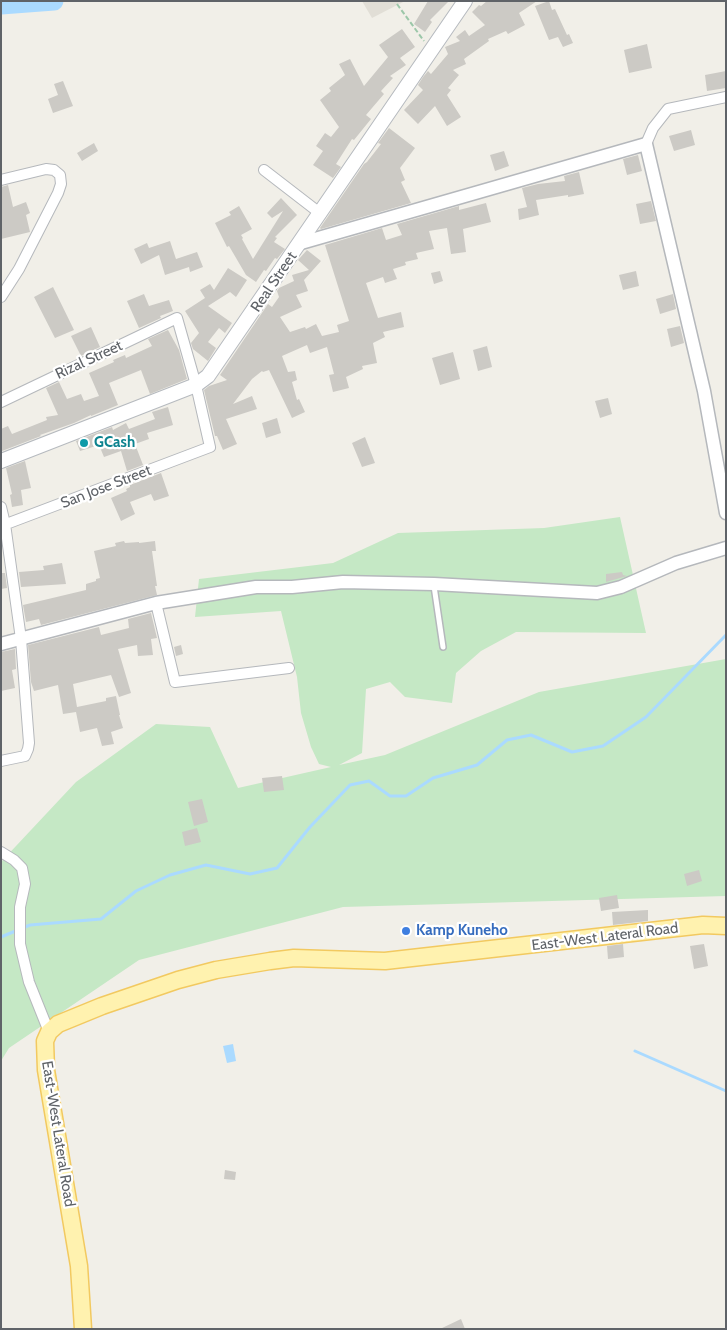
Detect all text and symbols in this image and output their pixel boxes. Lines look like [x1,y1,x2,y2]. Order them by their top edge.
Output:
street label: Real Street [247,248,301,316]
street label: Rizal Street [53,337,125,383]
place label: GCash [94,434,135,452]
marker: GCash [78,437,90,449]
street label: San Jose Street [58,462,154,512]
street label: East-West Lateral Road [531,919,679,955]
place label: Kamp Kuneho [416,922,508,940]
marker: Kamp Kuneho [400,925,412,937]
street label: East-West Lateral Road [38,1060,78,1208]

